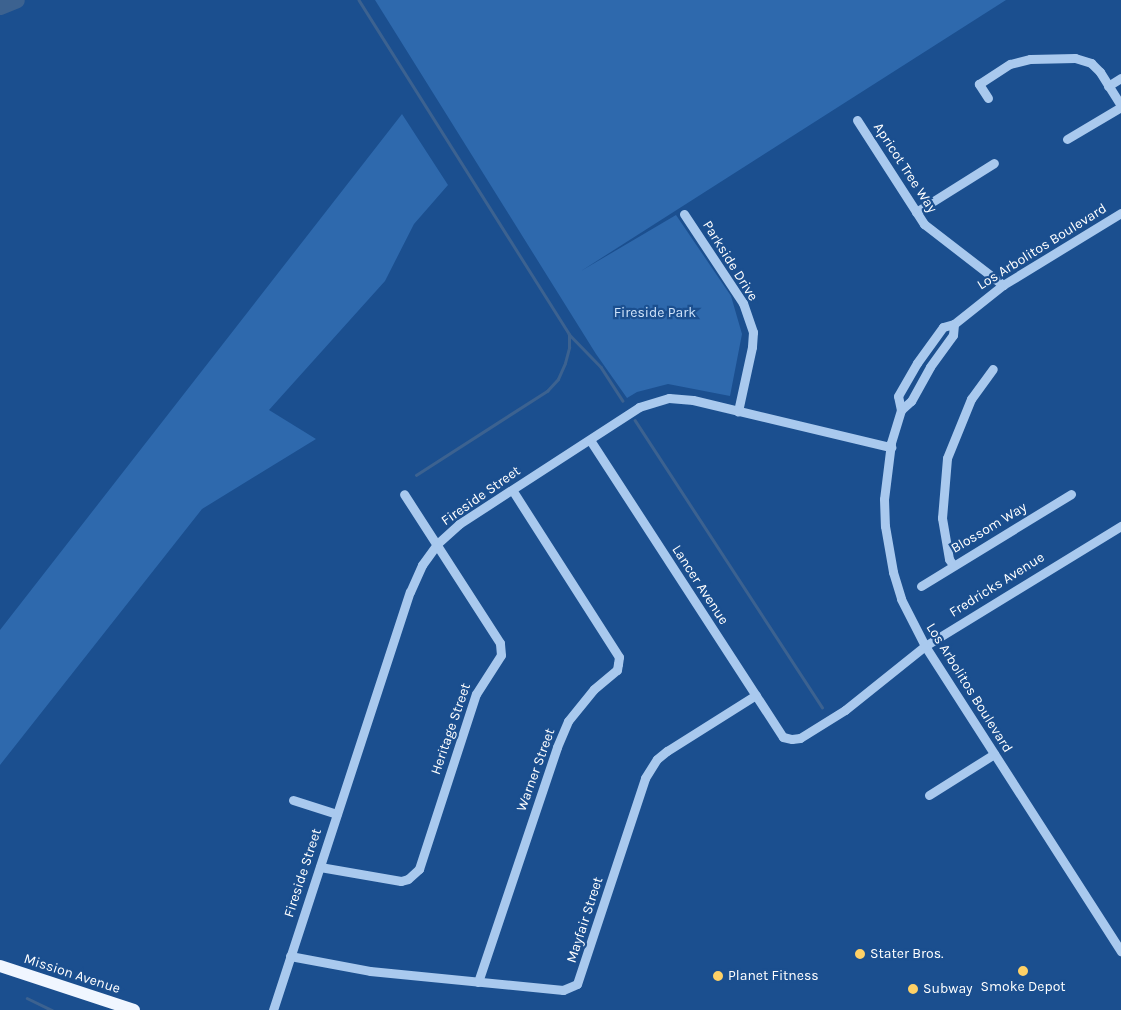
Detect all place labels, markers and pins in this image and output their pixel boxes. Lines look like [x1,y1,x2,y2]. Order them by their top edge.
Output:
place label: Stater Bros. [870,946,944,962]
marker: Stater Bros. [854,948,866,960]
marker: Smoke Depot [1017,965,1029,977]
place label: Planet Fitness [728,968,819,984]
marker: Planet Fitness [712,970,724,982]
place label: Smoke Depot [980,979,1066,995]
place label: Subway [923,981,973,997]
marker: Subway [907,983,919,995]

